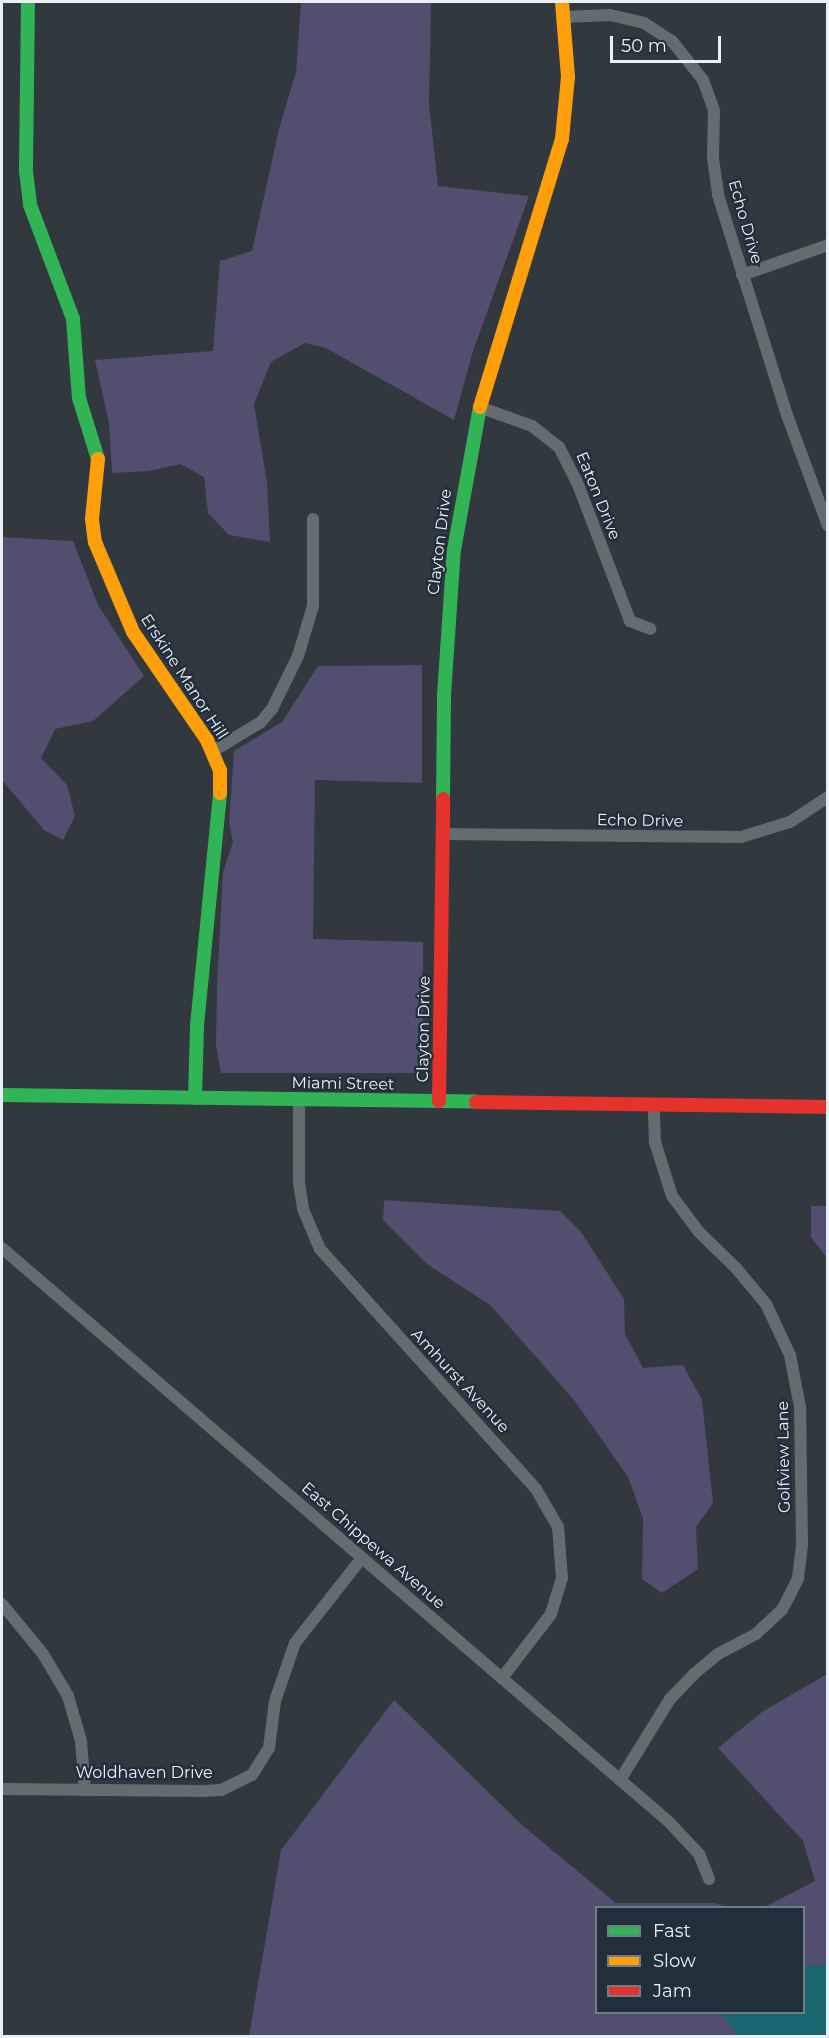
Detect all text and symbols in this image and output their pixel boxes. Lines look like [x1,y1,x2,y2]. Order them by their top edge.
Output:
scale bar [613,24,724,62]
text: 50 m [621,35,667,57]
street label: Echo Drive [724,178,766,266]
street label: Eaton Drive [572,449,624,543]
street label: Clayton Drive [424,488,456,596]
street label: Erskine Manor Hill [136,611,232,743]
street label: Echo Drive [597,811,683,831]
street label: Clayton Drive [413,975,435,1083]
street label: Miami Street [291,1074,395,1094]
street label: Amhurst Avenue [407,1325,513,1437]
street label: Golfview Lane [773,1401,795,1513]
street label: East Chippewa Avenue [297,1478,449,1614]
street label: Woldhaven Drive [75,1763,213,1783]
legend [595,1906,805,2014]
text: Fast [653,1920,691,1942]
text: Slow [653,1950,696,1972]
text: Jam [653,1980,692,2002]

